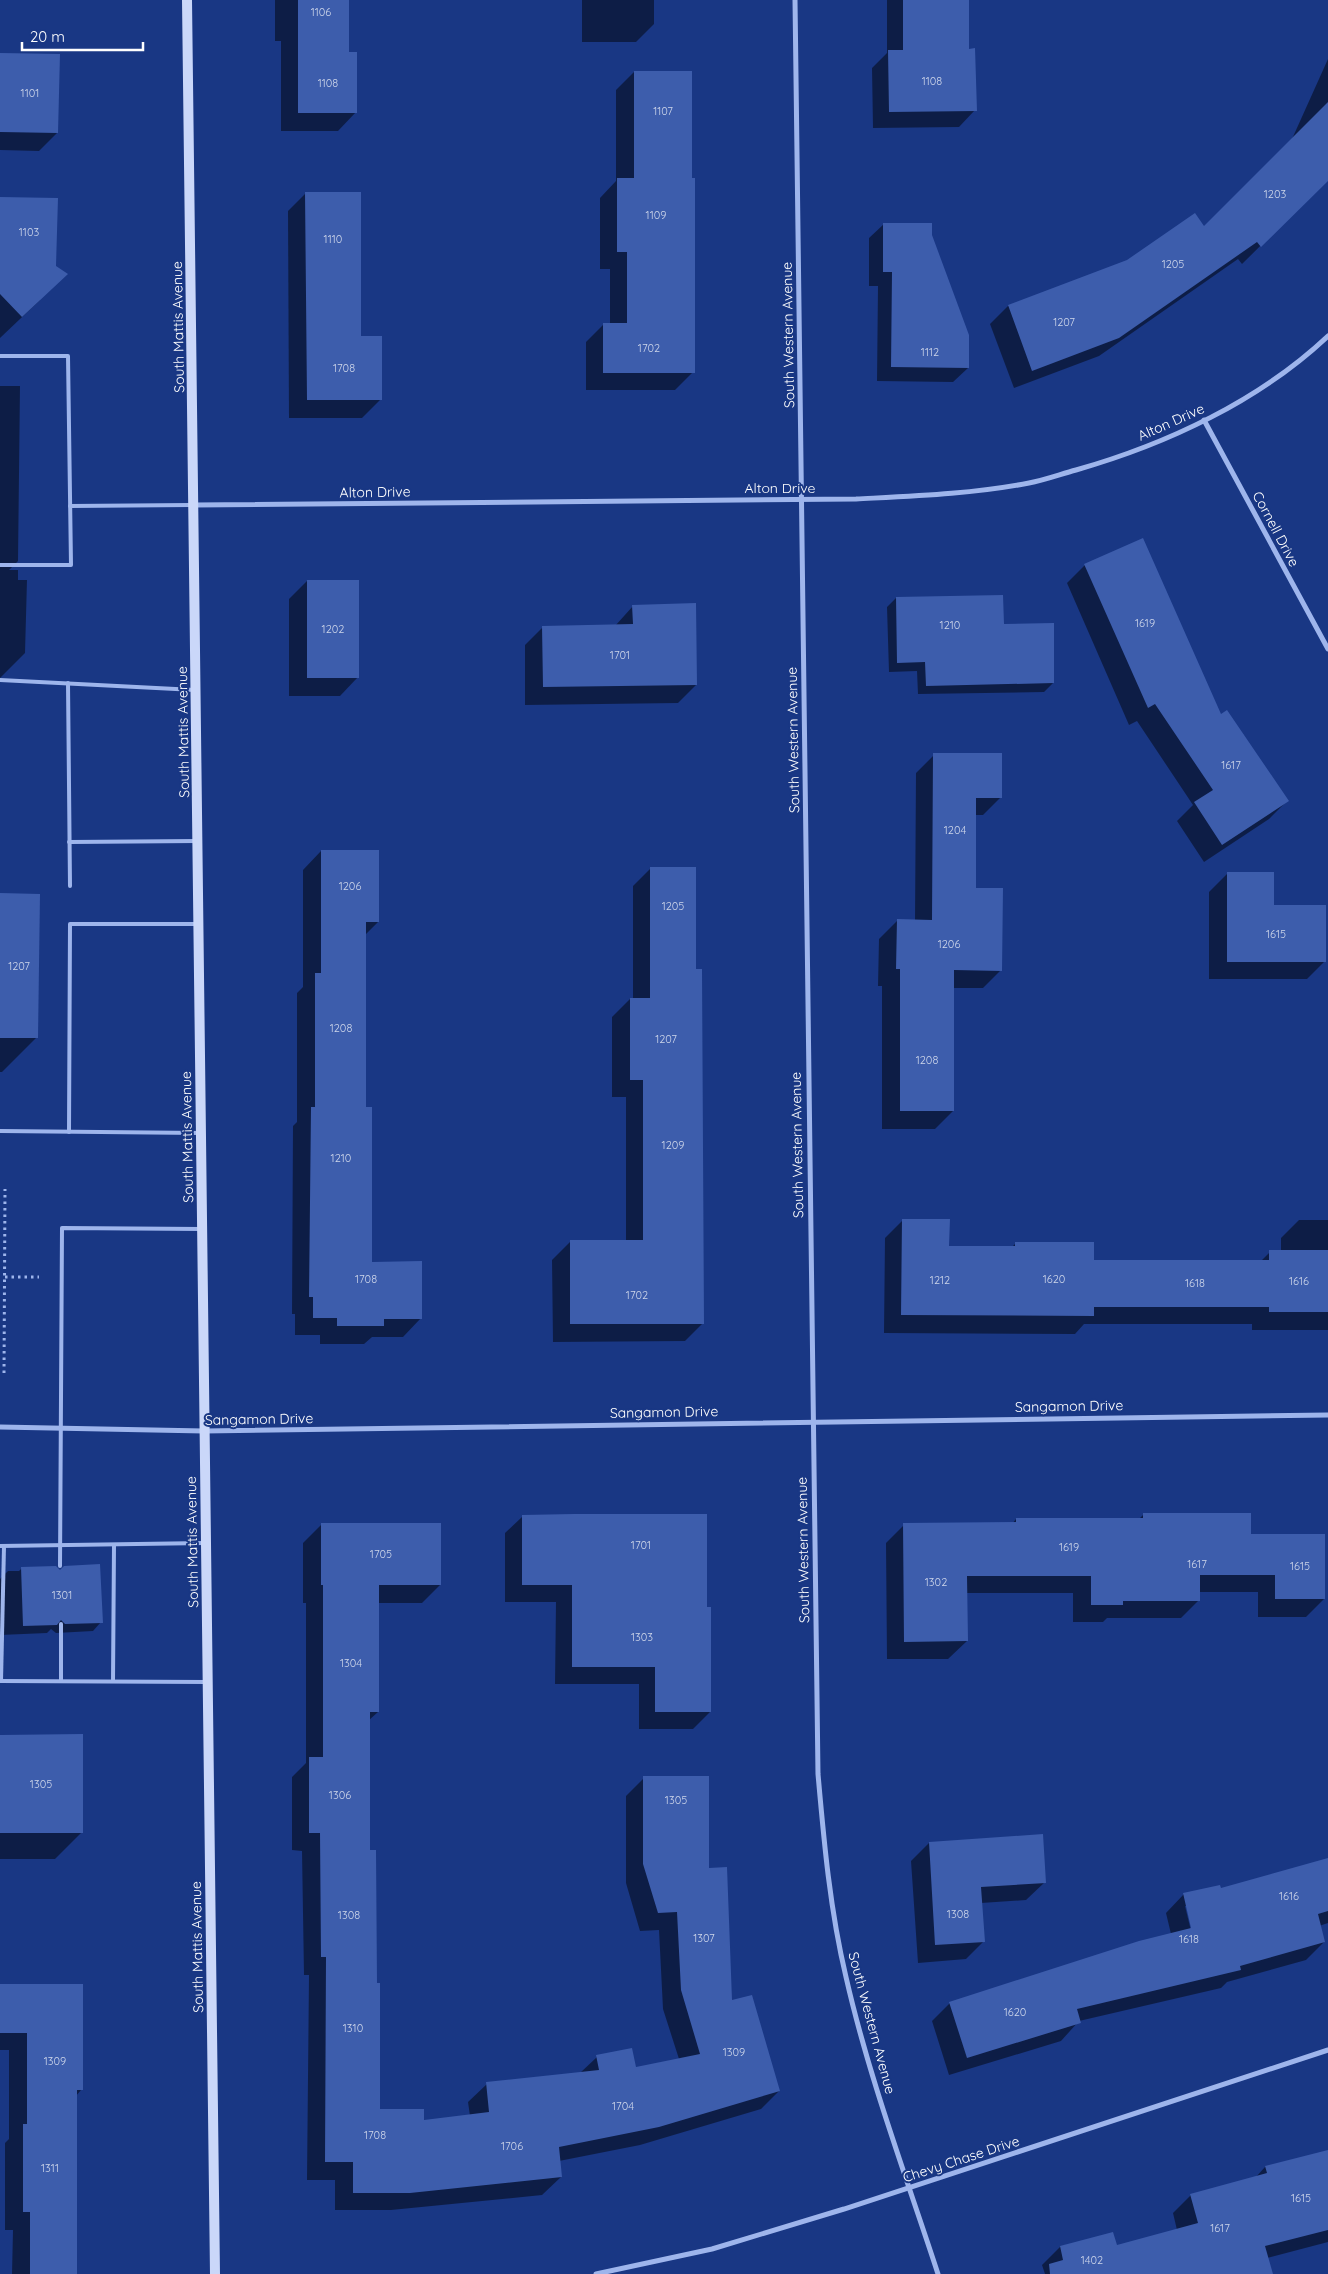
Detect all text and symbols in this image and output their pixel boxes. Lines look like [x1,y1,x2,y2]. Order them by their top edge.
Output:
house number: 1106 [311,5,331,19]
scale bar [22,20,144,52]
text: 20 m [30,27,65,46]
house number: 1108 [922,74,942,88]
house number: 1108 [318,76,338,90]
house number: 1101 [21,86,39,100]
house number: 1107 [653,104,673,118]
house number: 1203 [1264,187,1286,201]
house number: 1109 [646,208,666,222]
house number: 1103 [19,225,39,239]
house number: 1110 [324,232,342,246]
house number: 1205 [1162,257,1184,271]
street label: South Mattis Avenue [168,261,188,393]
street label: South Western Avenue [778,262,798,408]
house number: 1207 [1053,315,1075,329]
house number: 1702 [638,341,660,355]
house number: 1112 [921,345,939,359]
house number: 1708 [333,361,355,375]
street label: Alton Drive [1135,399,1207,445]
street label: Alton Drive [745,479,816,497]
street label: Alton Drive [339,482,411,502]
street label: Cornell Drive [1249,488,1303,570]
house number: 1619 [1135,616,1155,630]
house number: 1210 [940,618,960,632]
house number: 1202 [322,622,344,636]
house number: 1701 [610,648,630,662]
street label: South Mattis Avenue [173,666,193,798]
street label: South Western Avenue [783,667,803,813]
house number: 1617 [1221,758,1241,772]
house number: 1204 [944,823,966,837]
house number: 1206 [339,879,361,893]
house number: 1205 [662,899,684,913]
house number: 1615 [1266,927,1286,941]
house number: 1206 [938,937,960,951]
house number: 1207 [8,959,30,973]
house number: 1208 [330,1021,352,1035]
house number: 1207 [655,1032,677,1046]
house number: 1208 [916,1053,938,1067]
street label: South Mattis Avenue [177,1071,197,1203]
street label: South Western Avenue [787,1072,807,1218]
house number: 1209 [662,1138,684,1152]
house number: 1210 [331,1151,351,1165]
house number: 1708 [355,1272,377,1286]
house number: 1620 [1043,1272,1065,1286]
house number: 1212 [930,1273,950,1287]
house number: 1616 [1289,1274,1309,1288]
house number: 1618 [1185,1276,1205,1290]
house number: 1702 [626,1288,648,1302]
street label: Sangamon Drive [1015,1396,1123,1416]
street label: Sangamon Drive [610,1402,718,1422]
street label: Sangamon Drive [205,1409,313,1429]
street label: South Mattis Avenue [182,1476,202,1608]
street label: South Western Avenue [793,1477,813,1623]
house number: 1701 [631,1538,651,1552]
house number: 1619 [1059,1540,1079,1554]
house number: 1705 [370,1547,392,1561]
house number: 1617 [1187,1557,1207,1571]
house number: 1615 [1290,1559,1310,1573]
house number: 1302 [925,1575,947,1589]
house number: 1301 [52,1588,72,1602]
house number: 1303 [631,1630,653,1644]
house number: 1304 [340,1656,362,1670]
house number: 1305 [30,1777,52,1791]
house number: 1306 [329,1788,351,1802]
house number: 1305 [665,1793,687,1807]
street label: South Mattis Avenue [187,1881,207,2013]
house number: 1616 [1279,1889,1299,1903]
house number: 1308 [947,1907,969,1921]
house number: 1308 [338,1908,360,1922]
house number: 1307 [693,1931,715,1945]
house number: 1618 [1179,1932,1199,1946]
street label: South Western Avenue [844,1950,900,2096]
house number: 1620 [1004,2005,1026,2019]
house number: 1310 [343,2021,363,2035]
house number: 1309 [723,2045,745,2059]
house number: 1309 [44,2054,66,2068]
house number: 1704 [612,2099,634,2113]
house number: 1708 [364,2128,386,2142]
street label: Chevy Chase Drive [900,2132,1022,2186]
house number: 1706 [501,2139,523,2153]
house number: 1311 [41,2161,59,2175]
house number: 1615 [1291,2191,1311,2205]
house number: 1617 [1210,2221,1230,2235]
house number: 1402 [1081,2253,1103,2267]

